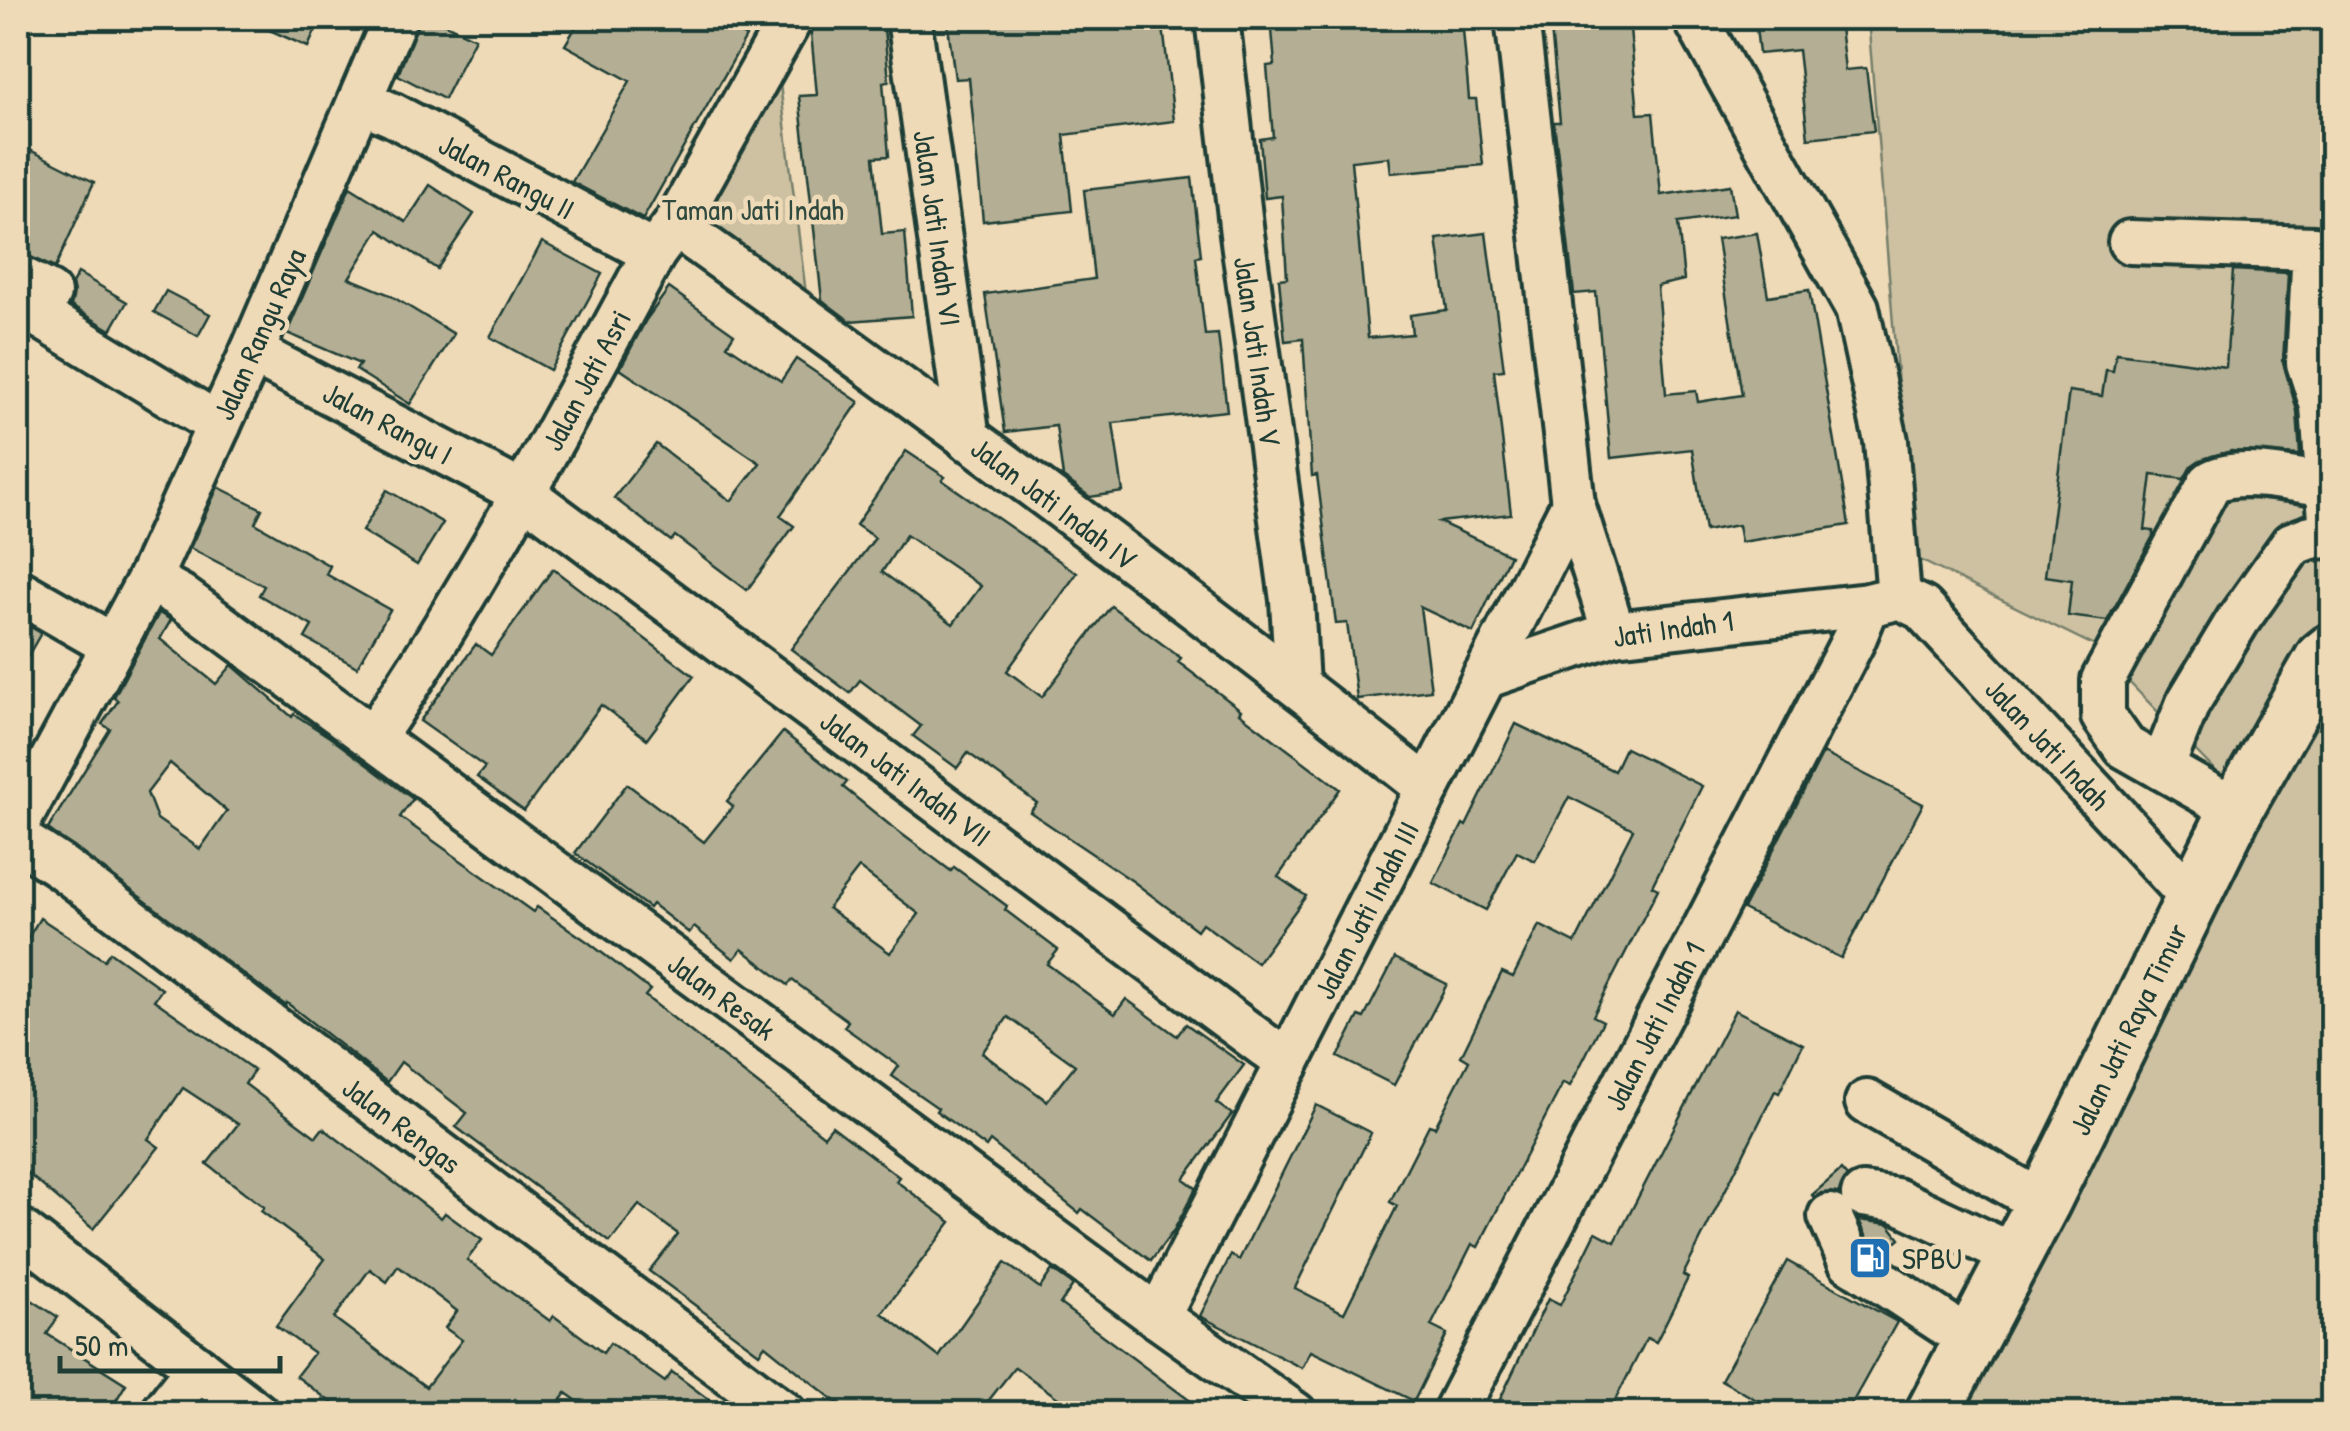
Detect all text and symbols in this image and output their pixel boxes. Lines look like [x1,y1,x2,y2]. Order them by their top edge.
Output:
street label: Jalan Rangu II [432,124,582,228]
street label: Jalan Jati Indah VI [904,128,972,328]
park label: Taman Jati Indah [662,189,844,229]
street label: Jalan Rangu Raya [203,242,315,426]
street label: Jalan Jati Indah V [1225,254,1291,448]
street label: Jalan Jati Asri [532,302,640,458]
street label: Jalan Rangu I [316,372,460,474]
street label: Jalan Jati Indah IV [963,428,1145,578]
street label: Jati Indah 1 [1610,600,1736,656]
street label: Jalan Jati Indah [1977,669,2119,819]
street label: Jalan Jati Indah VII [812,701,1000,855]
street label: Jalan Jati Indah III [1304,814,1428,1006]
street label: Jalan Jati Raya Timur [2059,916,2197,1142]
street label: Jalan Jati Indah 1 [1594,935,1714,1117]
street label: Jalan Resak [660,943,784,1049]
street label: Jalan Rengas [335,1067,469,1183]
fuel station icon: SPBU [1847,1235,1893,1281]
place label: SPBU [1902,1238,1962,1278]
scale bar [60,1311,280,1373]
text: 50 m [75,1325,128,1365]

